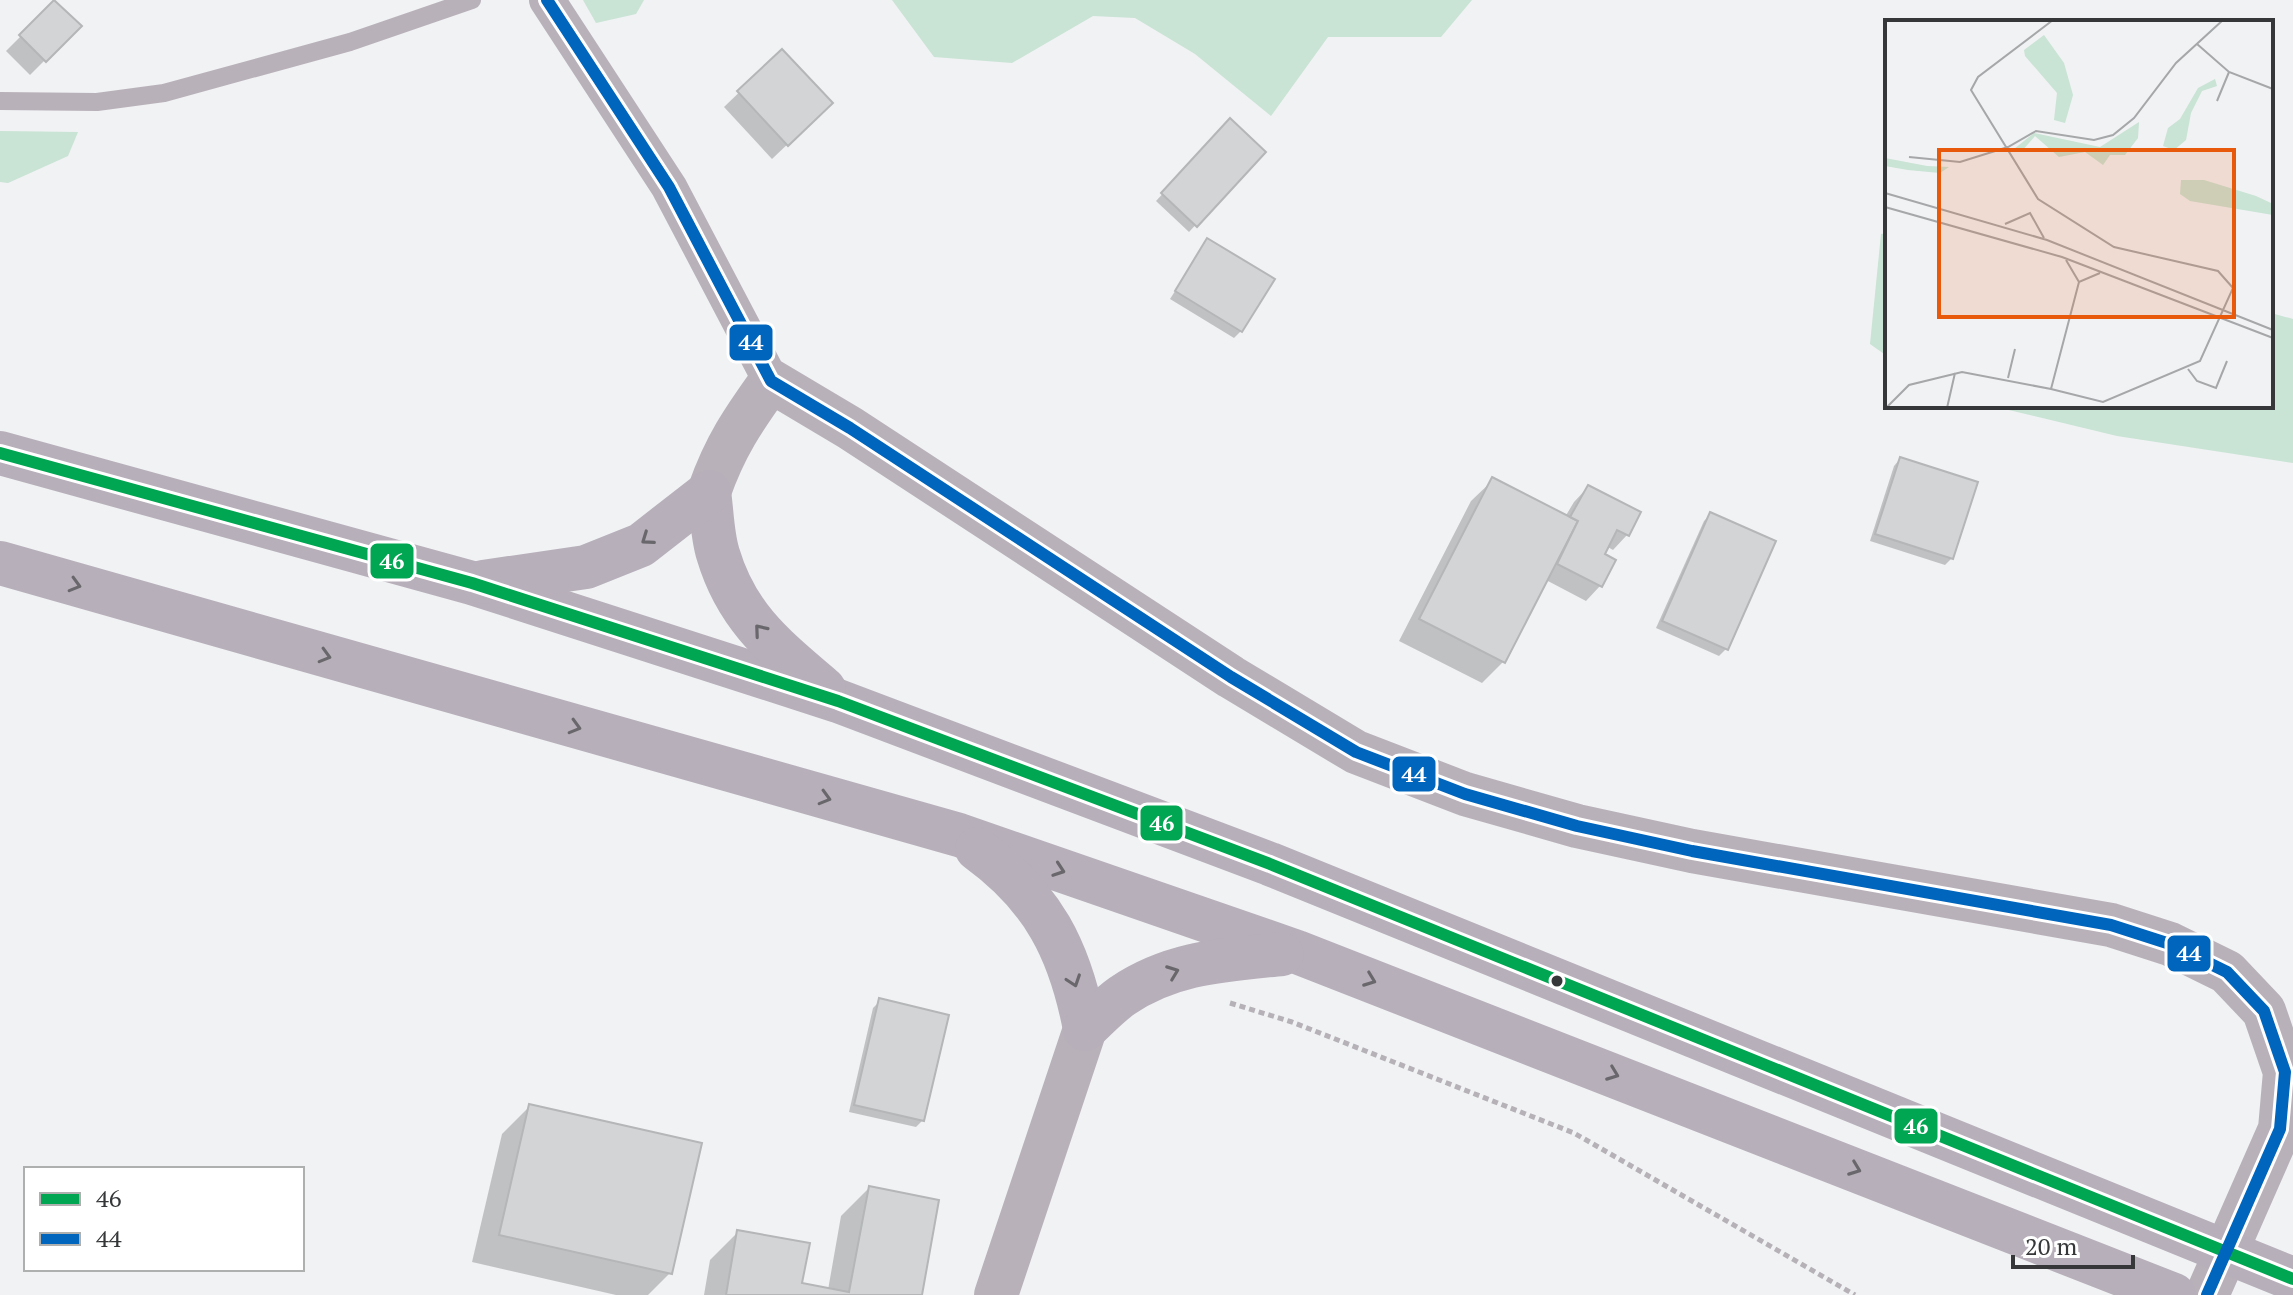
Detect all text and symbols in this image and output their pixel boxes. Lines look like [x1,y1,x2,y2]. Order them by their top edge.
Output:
inset map [1885,20,2273,408]
line badge: 44 [728,323,774,362]
text: 44 [739,327,764,356]
one-way arrow [642,529,656,544]
line badge: 46 [369,542,415,580]
text: 46 [380,546,404,575]
one-way arrow [68,575,82,592]
one-way arrow [755,624,770,639]
one-way arrow [318,646,332,663]
one-way arrow [568,717,582,734]
line badge: 44 [1391,755,1437,793]
text: 44 [1402,759,1427,788]
one-way arrow [818,788,832,805]
line badge: 46 [1139,804,1184,842]
text: 46 [1150,808,1174,837]
one-way arrow [1051,860,1065,877]
line badge: 44 [2166,934,2212,973]
text: 44 [2177,938,2202,967]
one-way arrow [1165,965,1179,982]
one-way arrow [1362,970,1376,987]
one-way arrow [1064,973,1080,987]
unlabelled marker [1549,973,1565,989]
one-way arrow [1605,1064,1619,1081]
line badge: 46 [1893,1107,1939,1145]
text: 46 [1904,1111,1928,1140]
one-way arrow [1847,1159,1861,1176]
legend [24,1167,304,1271]
text: 46 [96,1182,122,1214]
scale bar [2013,1219,2133,1269]
text: 44 [96,1222,122,1254]
text: 20 m [2025,1230,2077,1262]

